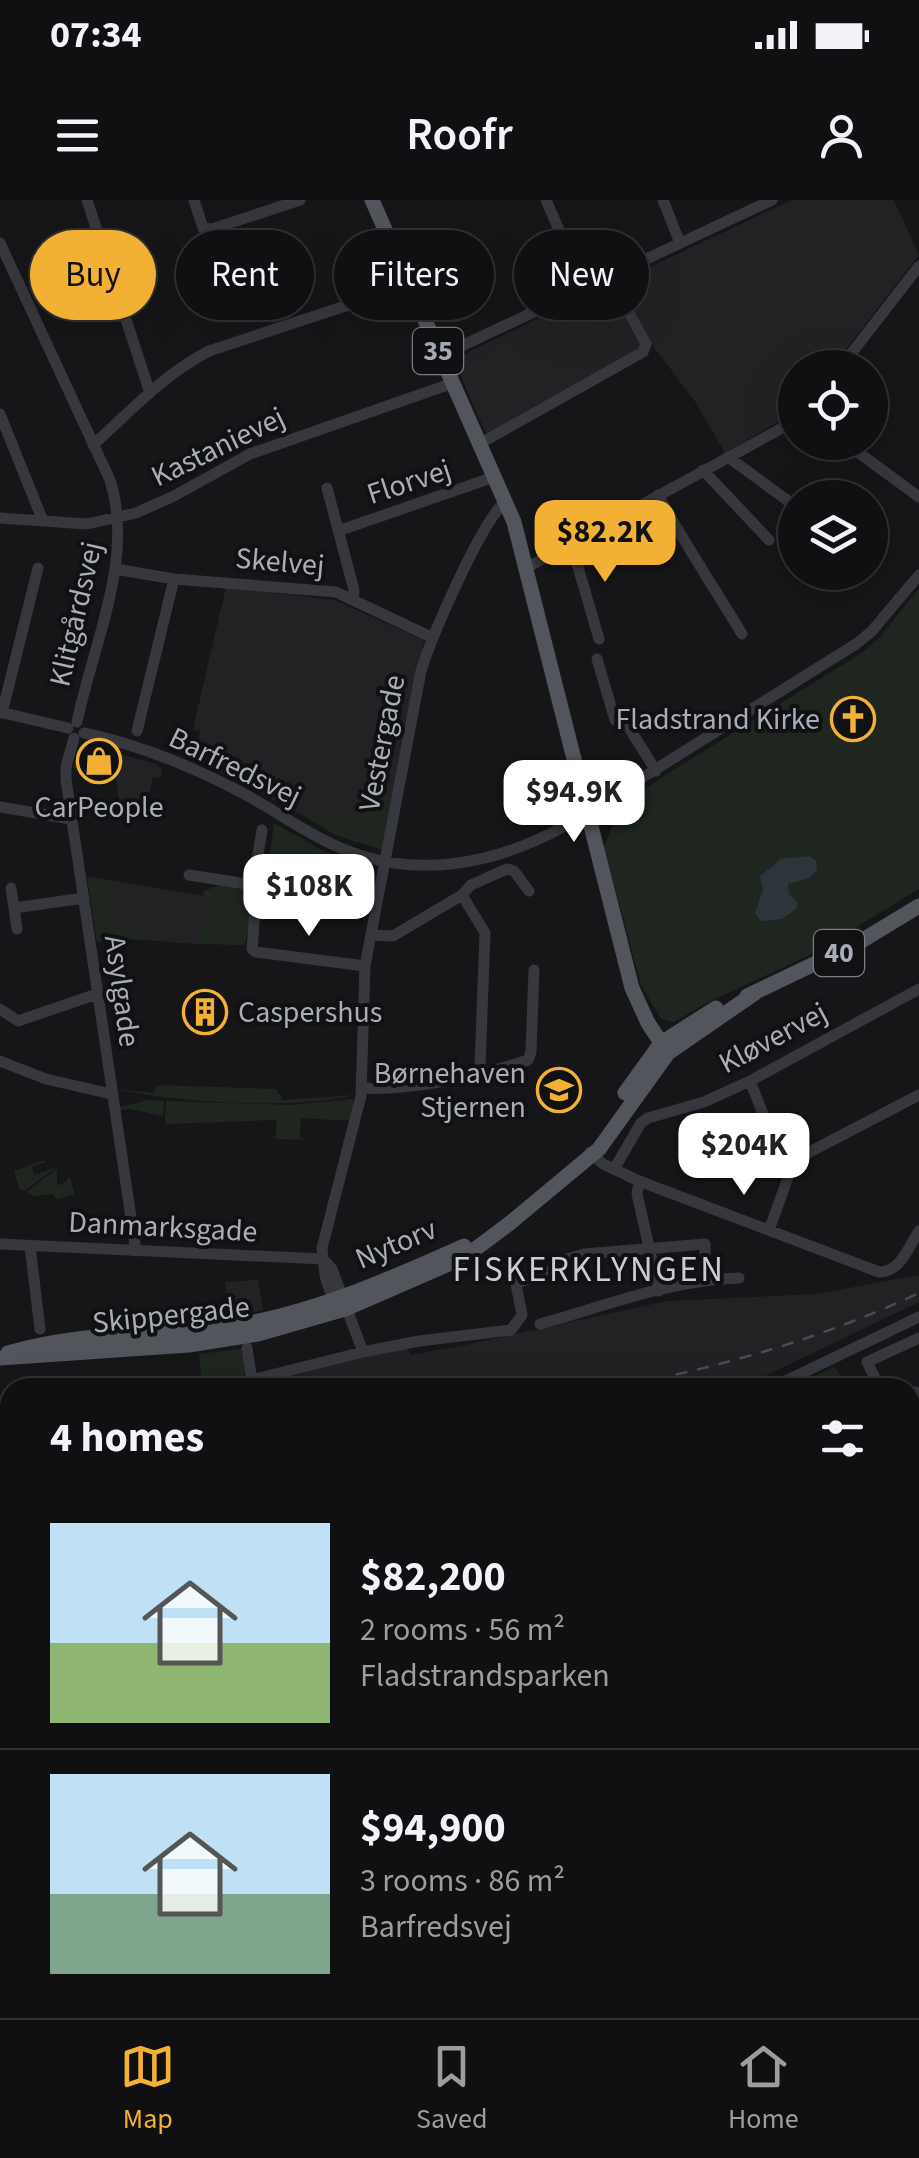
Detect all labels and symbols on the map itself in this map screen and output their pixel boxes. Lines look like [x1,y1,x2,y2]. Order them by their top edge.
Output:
road number: 35 [413,328,463,374]
street label: Kastanievej [144,396,292,498]
street label: Florvej [361,448,457,516]
pin: $82.2K [524,500,686,585]
street label: Klitgårdsvej [38,537,114,691]
street label: Skelvej [234,537,326,587]
street label: Vestergade [348,671,416,815]
church icon: Fladstrand Kirke [830,696,876,742]
place label: Fladstrand Kirke [615,698,820,741]
street label: Barfredsvej [162,716,308,818]
shop icon: CarPeople [76,738,122,784]
pin: $94.9K [493,760,655,845]
place label: CarPeople [34,786,164,829]
pin: $108K [239,854,379,939]
road number: 40 [814,930,864,976]
street label: Asylgade [93,932,151,1050]
building icon: Caspershus [182,989,228,1035]
place label: Caspershus [238,991,382,1034]
street label: Kløvervej [711,991,835,1085]
place label: Børnehaven Stjernen [374,1052,526,1129]
school or university icon: Børnehaven Stjernen [536,1067,582,1113]
pin: $204K [674,1113,814,1198]
street label: Danmarksgade [67,1201,259,1253]
street label: Nytorv [349,1208,443,1280]
district label: FISKERKLYNGEN [453,1245,725,1295]
street label: Skippergade [90,1285,252,1345]

